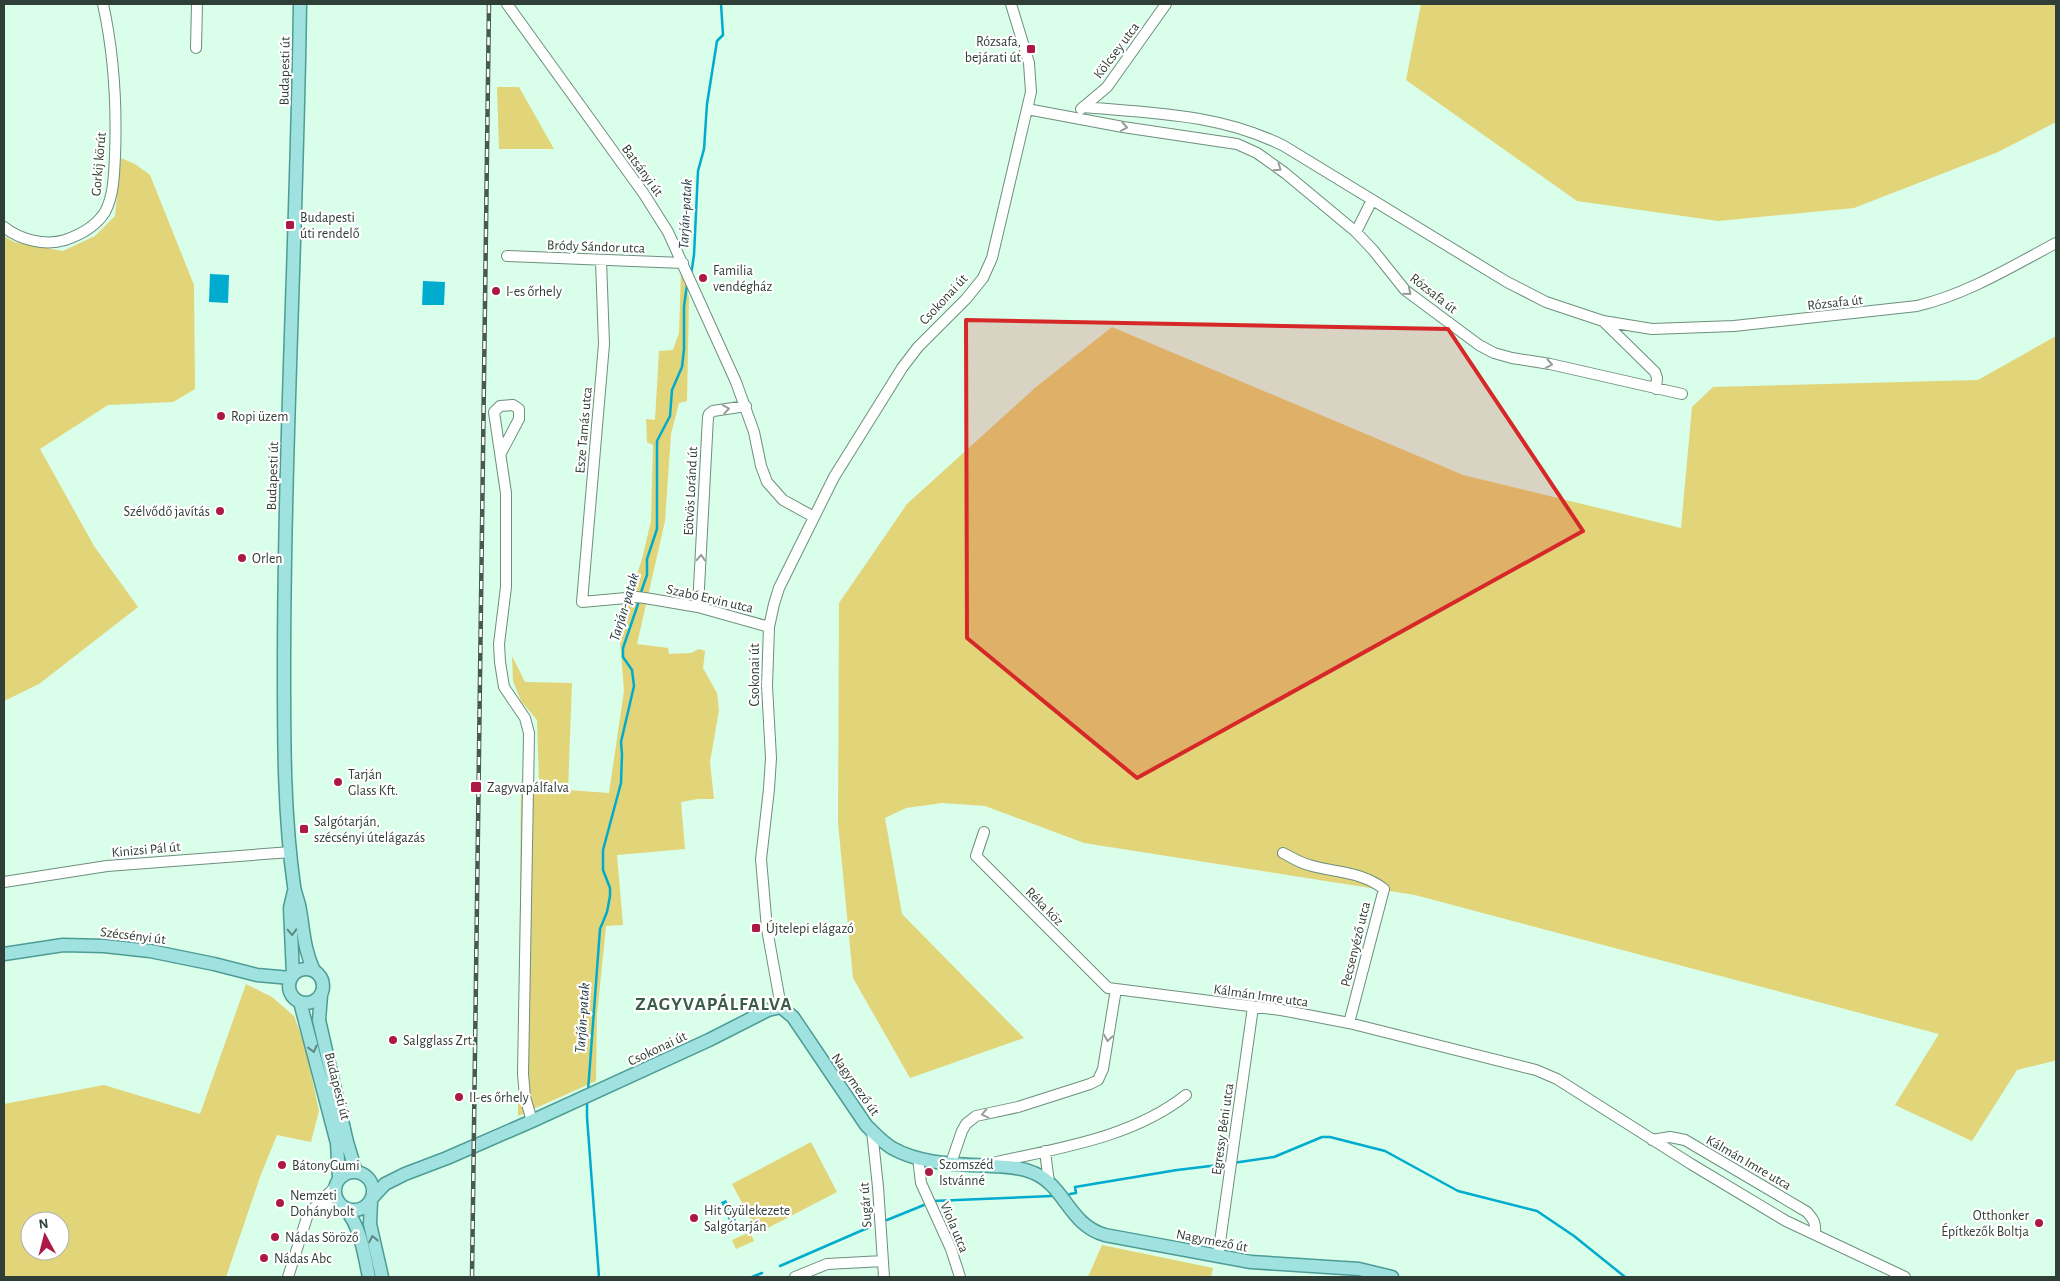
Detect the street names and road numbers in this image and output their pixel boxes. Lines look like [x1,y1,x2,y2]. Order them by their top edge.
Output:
street label: Kölcsey utca [1091,20,1143,81]
street label: Budapesti út [277,36,293,106]
street label: Gorkij körút [89,131,109,197]
street label: Batsányi út [619,142,666,199]
street label: Bródy Sándor utca [547,238,646,256]
street label: Csokonai út [917,271,971,328]
street label: Rózsafa út [1407,271,1460,317]
street label: Rózsafa út [1807,293,1864,313]
street label: Esze Tamás utca [573,386,595,474]
street label: Budapesti út [265,441,281,511]
street label: Eötvös Loránd út [682,446,700,536]
street label: Szabó Ervin utca [665,582,755,616]
street label: Csokonai út [748,643,762,707]
street label: Kinizsi Pál út [111,840,182,860]
street label: Réka köz [1023,885,1066,929]
street label: Pecsenyéző utca [1339,900,1373,988]
street label: Szécsényi út [99,925,167,947]
street label: Kálmán Imre utca [1213,982,1310,1010]
street label: Csokonai út [626,1029,690,1069]
street label: Budapesti út [322,1051,352,1122]
street label: Nagymező út [829,1051,882,1119]
street label: Egressy Béni utca [1210,1082,1236,1176]
street label: Kálmán Imre utca [1704,1133,1794,1193]
street label: Sugár út [857,1181,875,1228]
street label: Viola utca [937,1200,971,1255]
street label: Nagymező út [1175,1227,1249,1255]

